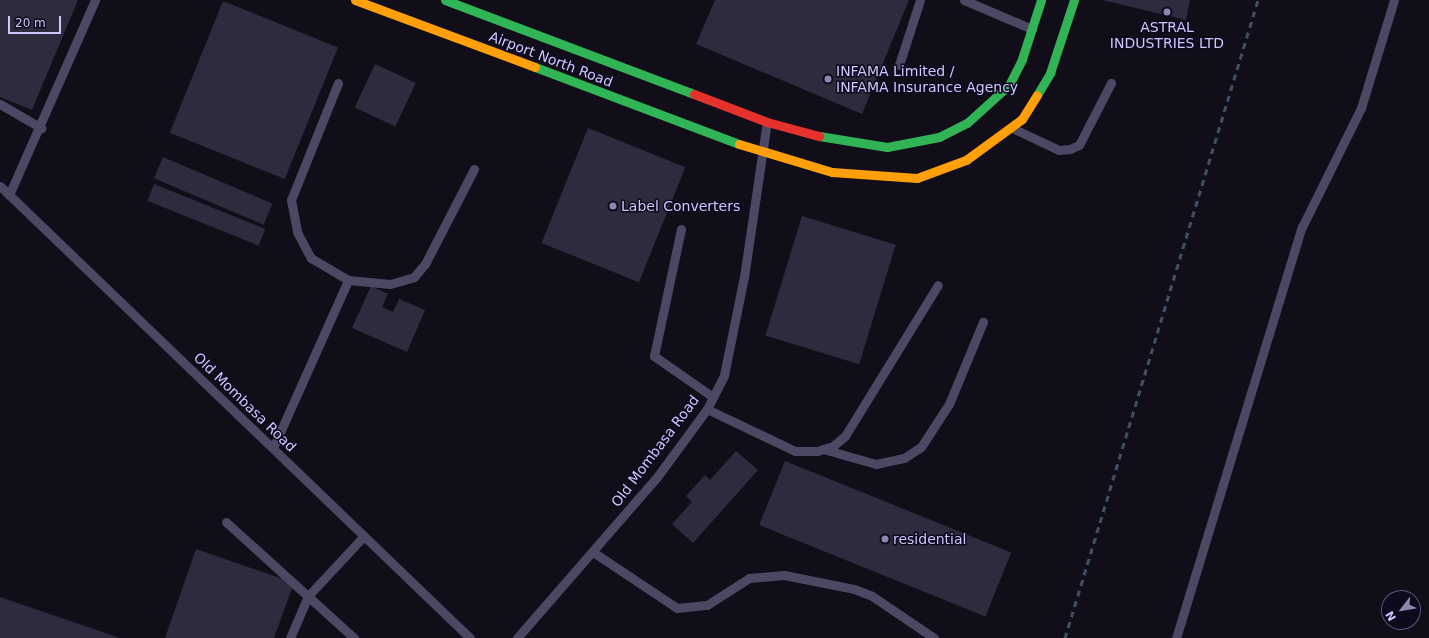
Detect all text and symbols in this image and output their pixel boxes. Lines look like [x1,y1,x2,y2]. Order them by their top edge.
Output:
marker: ASTRAL INDUSTRIES LTD [1162,7,1172,17]
scale bar [10,8,63,34]
text: 20 m [15,16,46,30]
place label: ASTRAL INDUSTRIES LTD [1110,19,1224,52]
street label: Airport North Road [487,28,615,90]
place label: INFAMA Limited / INFAMA Insurance Agency [836,63,1018,96]
marker: INFAMA Limited / INFAMA Insurance Agency [823,74,833,84]
place label: Label Converters [621,198,740,214]
marker: Label Converters [608,201,618,211]
street label: Old Mombasa Road [190,349,300,455]
street label: Old Mombasa Road [608,392,702,510]
place label: residential [893,531,966,547]
marker: residential [880,534,890,544]
north arrow [1381,590,1421,630]
text: N [1383,609,1399,623]

